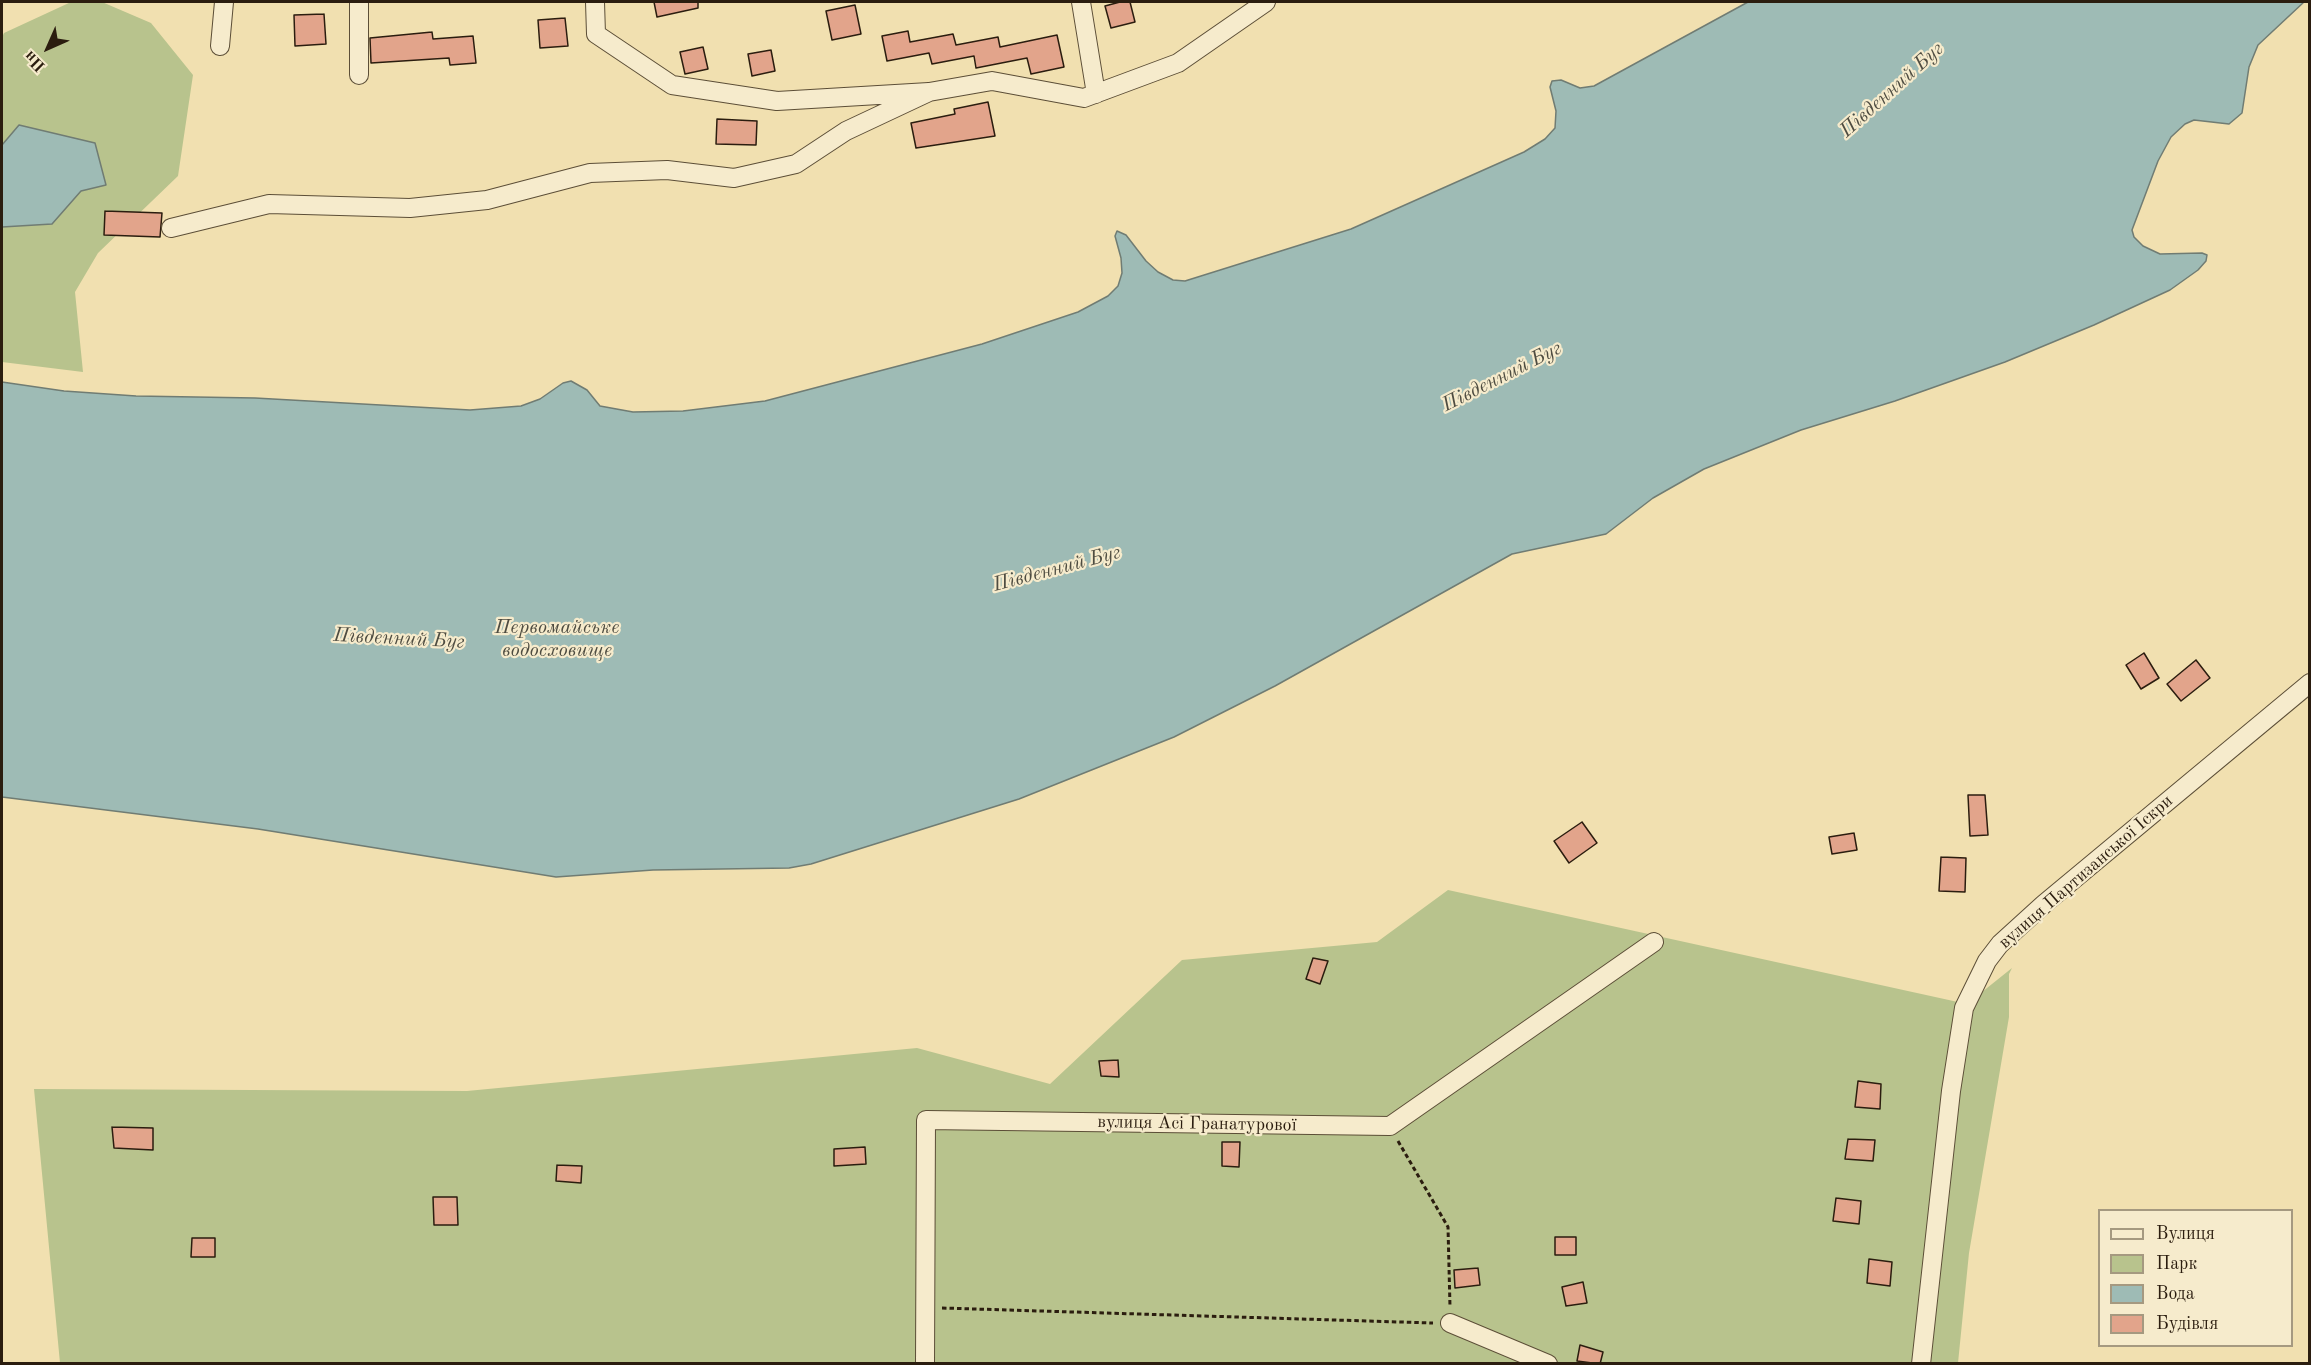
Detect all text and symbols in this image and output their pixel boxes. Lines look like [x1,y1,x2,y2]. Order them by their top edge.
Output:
north arrow [18,18,78,78]
water label: Південний Буг [1835,37,1949,143]
text: Пн [22,47,49,74]
water label: Південний Буг [1438,336,1566,418]
water label: Південний Буг [990,540,1124,598]
water label: Первомайське водосховище [495,616,619,663]
water label: Південний Буг [333,624,465,654]
street label: вулиця Партизанської Іскри [1994,790,2178,954]
street label: вулиця Асі Гранатурової [1097,1111,1297,1137]
legend [2098,1209,2293,1347]
text: Вулиця [2156,1225,2215,1243]
text: Парк [2156,1255,2197,1273]
text: Вода [2156,1285,2195,1303]
text: Будівля [2156,1315,2218,1333]

